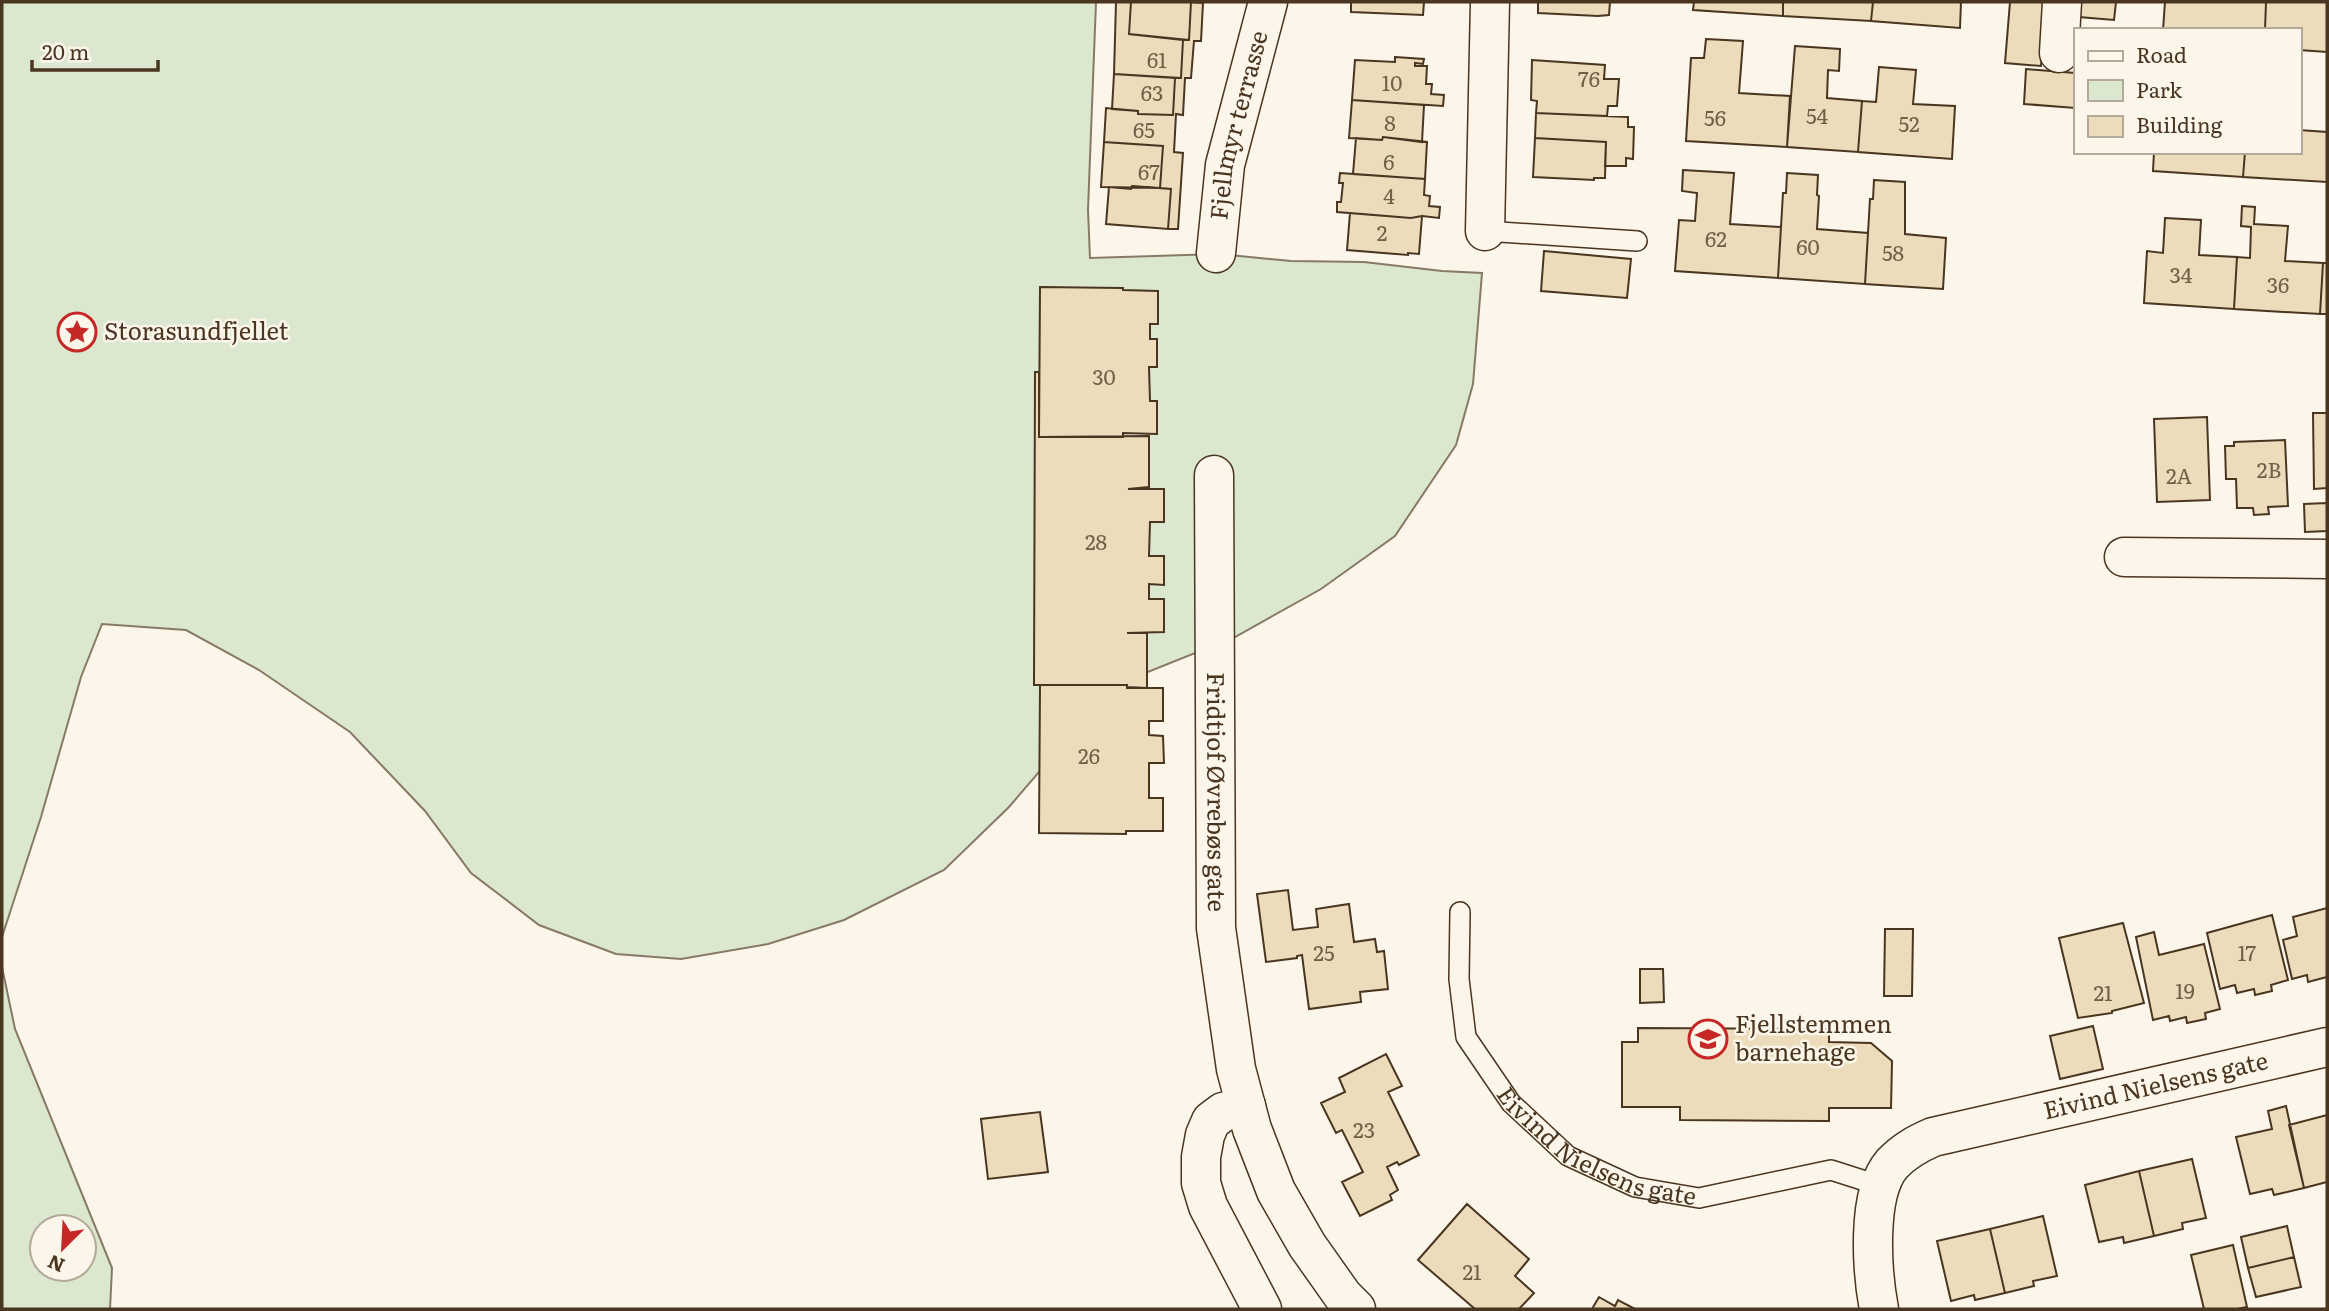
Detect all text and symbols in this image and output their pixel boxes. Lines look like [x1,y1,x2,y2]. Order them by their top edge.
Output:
street label: Fjellmyr terrasse [1199,26,1275,221]
scale bar [32,28,158,72]
legend [2074,28,2301,154]
text: 20 m [42,35,89,66]
text: Road [2136,38,2187,69]
house number: 61 [1147,43,1167,74]
house number: 76 [1578,62,1600,93]
house number: 10 [1382,66,1402,97]
text: Park [2136,73,2182,104]
house number: 63 [1141,76,1163,107]
house number: 54 [1806,99,1829,130]
house number: 56 [1704,101,1726,132]
house number: 8 [1384,106,1396,137]
house number: 52 [1898,107,1920,138]
text: Building [2136,108,2223,139]
house number: 65 [1133,113,1155,144]
house number: 6 [1383,145,1395,176]
house number: 67 [1138,155,1160,186]
house number: 4 [1383,179,1395,210]
house number: 2 [1377,216,1387,247]
house number: 62 [1705,222,1727,253]
house number: 60 [1796,230,1820,261]
house number: 58 [1882,236,1904,267]
house number: 34 [2170,258,2193,289]
house number: 36 [2267,268,2289,299]
place icon: Storasundfjellet [56,311,98,353]
place label: Storasundfjellet [104,312,289,347]
house number: 30 [1092,360,1116,391]
house number: 2B [2257,453,2281,484]
house number: 2A [2166,459,2193,490]
house number: 28 [1085,525,1107,556]
street label: Fridtjof Øvrebøs gate [1200,672,1236,912]
house number: 26 [1078,739,1100,770]
house number: 25 [1313,936,1335,967]
house number: 17 [2238,936,2257,967]
house number: 19 [2175,974,2195,1005]
house number: 21 [2093,976,2113,1007]
place label: Fjellstemmen barnehage [1735,1005,1892,1068]
school or university icon: Fjellstemmen barnehage [1687,1018,1729,1060]
street label: Eivind Nielsens gate [2039,1041,2271,1126]
street label: Eivind Nielsens gate [1490,1079,1699,1212]
house number: 23 [1353,1113,1375,1144]
north arrow [28,1213,98,1283]
text: N [43,1248,69,1280]
house number: 21 [1462,1255,1482,1286]

